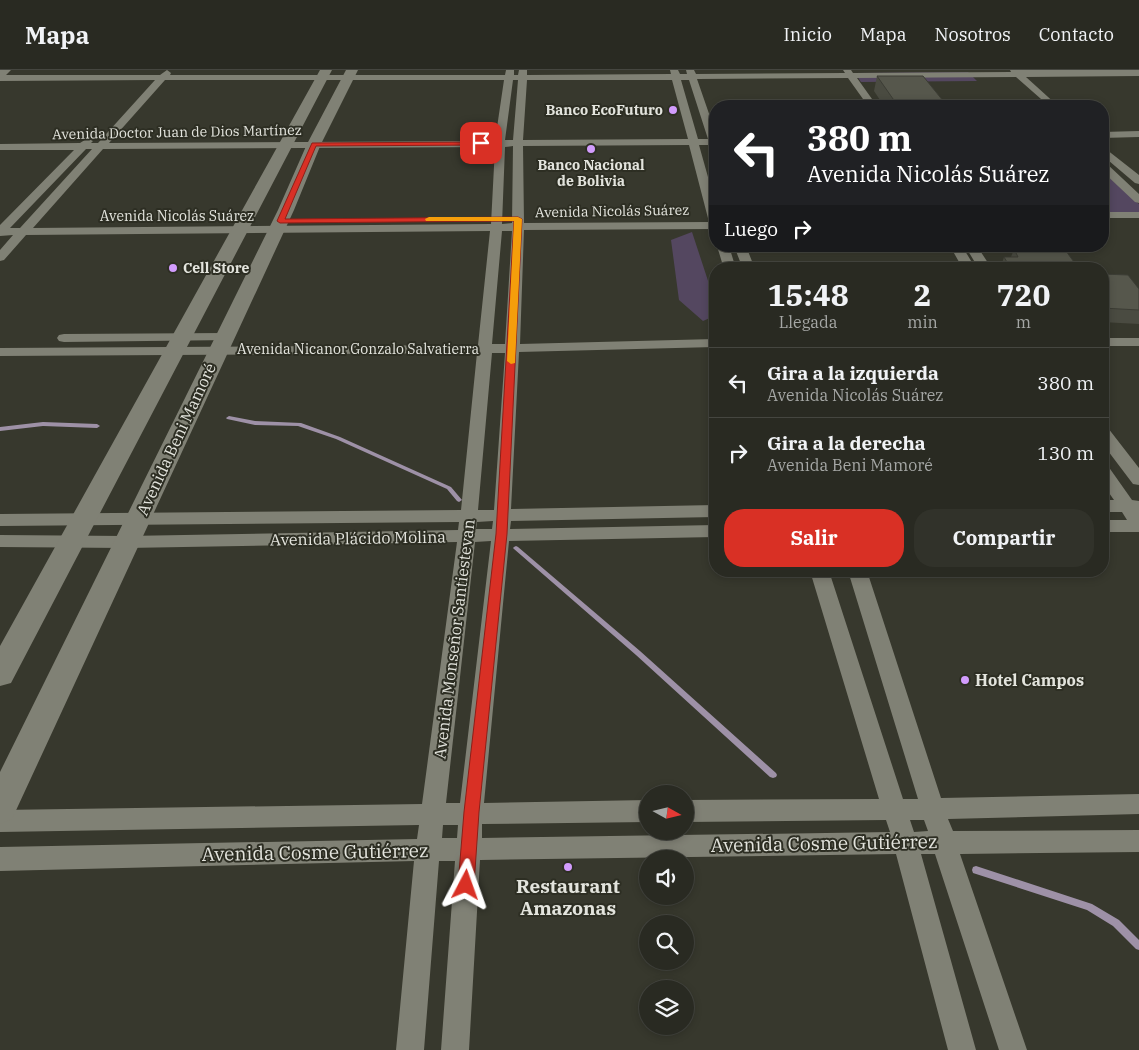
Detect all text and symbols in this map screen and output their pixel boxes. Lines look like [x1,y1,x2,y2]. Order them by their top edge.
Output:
text: Mapa [25,19,89,51]
text: Inicio [784,23,832,46]
text: Mapa [860,23,907,46]
text: Nosotros [935,23,1011,46]
text: Contacto [1039,23,1114,46]
place label: Banco EcoFuturo [545,101,663,119]
marker: Banco EcoFuturo [667,104,679,116]
text: 380 m [807,115,912,161]
icon: left [724,120,789,185]
street label: Avenida Doctor Juan de Dios Martínez [52,121,302,143]
pin [460,122,502,164]
icon: arrive [467,129,495,157]
marker: Banco Nacional de Bolivia [585,143,597,155]
place label: Banco Nacional de Bolivia [537,156,645,190]
text: Avenida Nicolás Suárez [807,159,1050,188]
street label: Avenida Nicolás Suárez [535,201,689,221]
street label: Avenida Nicolás Suárez [100,207,254,225]
icon: right [788,215,816,243]
text: Luego [724,217,778,241]
place label: Cell Store [183,259,250,277]
marker: Cell Store [167,262,179,274]
text: 15:48 [768,275,849,314]
text: 2 [914,275,932,314]
text: 720 [996,275,1050,314]
text: Llegada [779,312,838,332]
text: min [907,312,938,332]
text: m [1016,312,1031,332]
street label: Avenida Nicanor Gonzalo Salvatierra [237,340,479,358]
street label: Avenida Beni Mamoré [132,360,220,518]
text: Gira a la izquierda [767,361,939,385]
icon: left [724,369,752,397]
text: 380 m [1037,371,1094,395]
text: Avenida Nicolás Suárez [767,385,943,405]
text: Gira a la derecha [767,431,926,455]
icon: right [724,439,752,467]
text: 130 m [1037,441,1094,465]
text: Avenida Beni Mamoré [767,455,933,475]
button: Salir [724,509,904,567]
button: Compartir [914,509,1094,567]
street label: Avenida Monseñor Santiestevan [429,518,479,760]
street label: Avenida Plácido Molina [270,526,446,550]
place label: Hotel Campos [975,670,1084,690]
marker: Hotel Campos [959,674,971,686]
north arrow [639,785,694,840]
map controls [639,785,694,1035]
street label: Avenida Cosme Gutiérrez [710,829,938,857]
street label: Avenida Cosme Gutiérrez [201,838,429,866]
button: sound [639,850,694,905]
position arrow [439,858,491,910]
marker: Restaurant Amazonas [562,861,574,873]
place label: Restaurant Amazonas [516,874,620,920]
button: search [639,915,694,970]
button: layers [639,980,694,1035]

